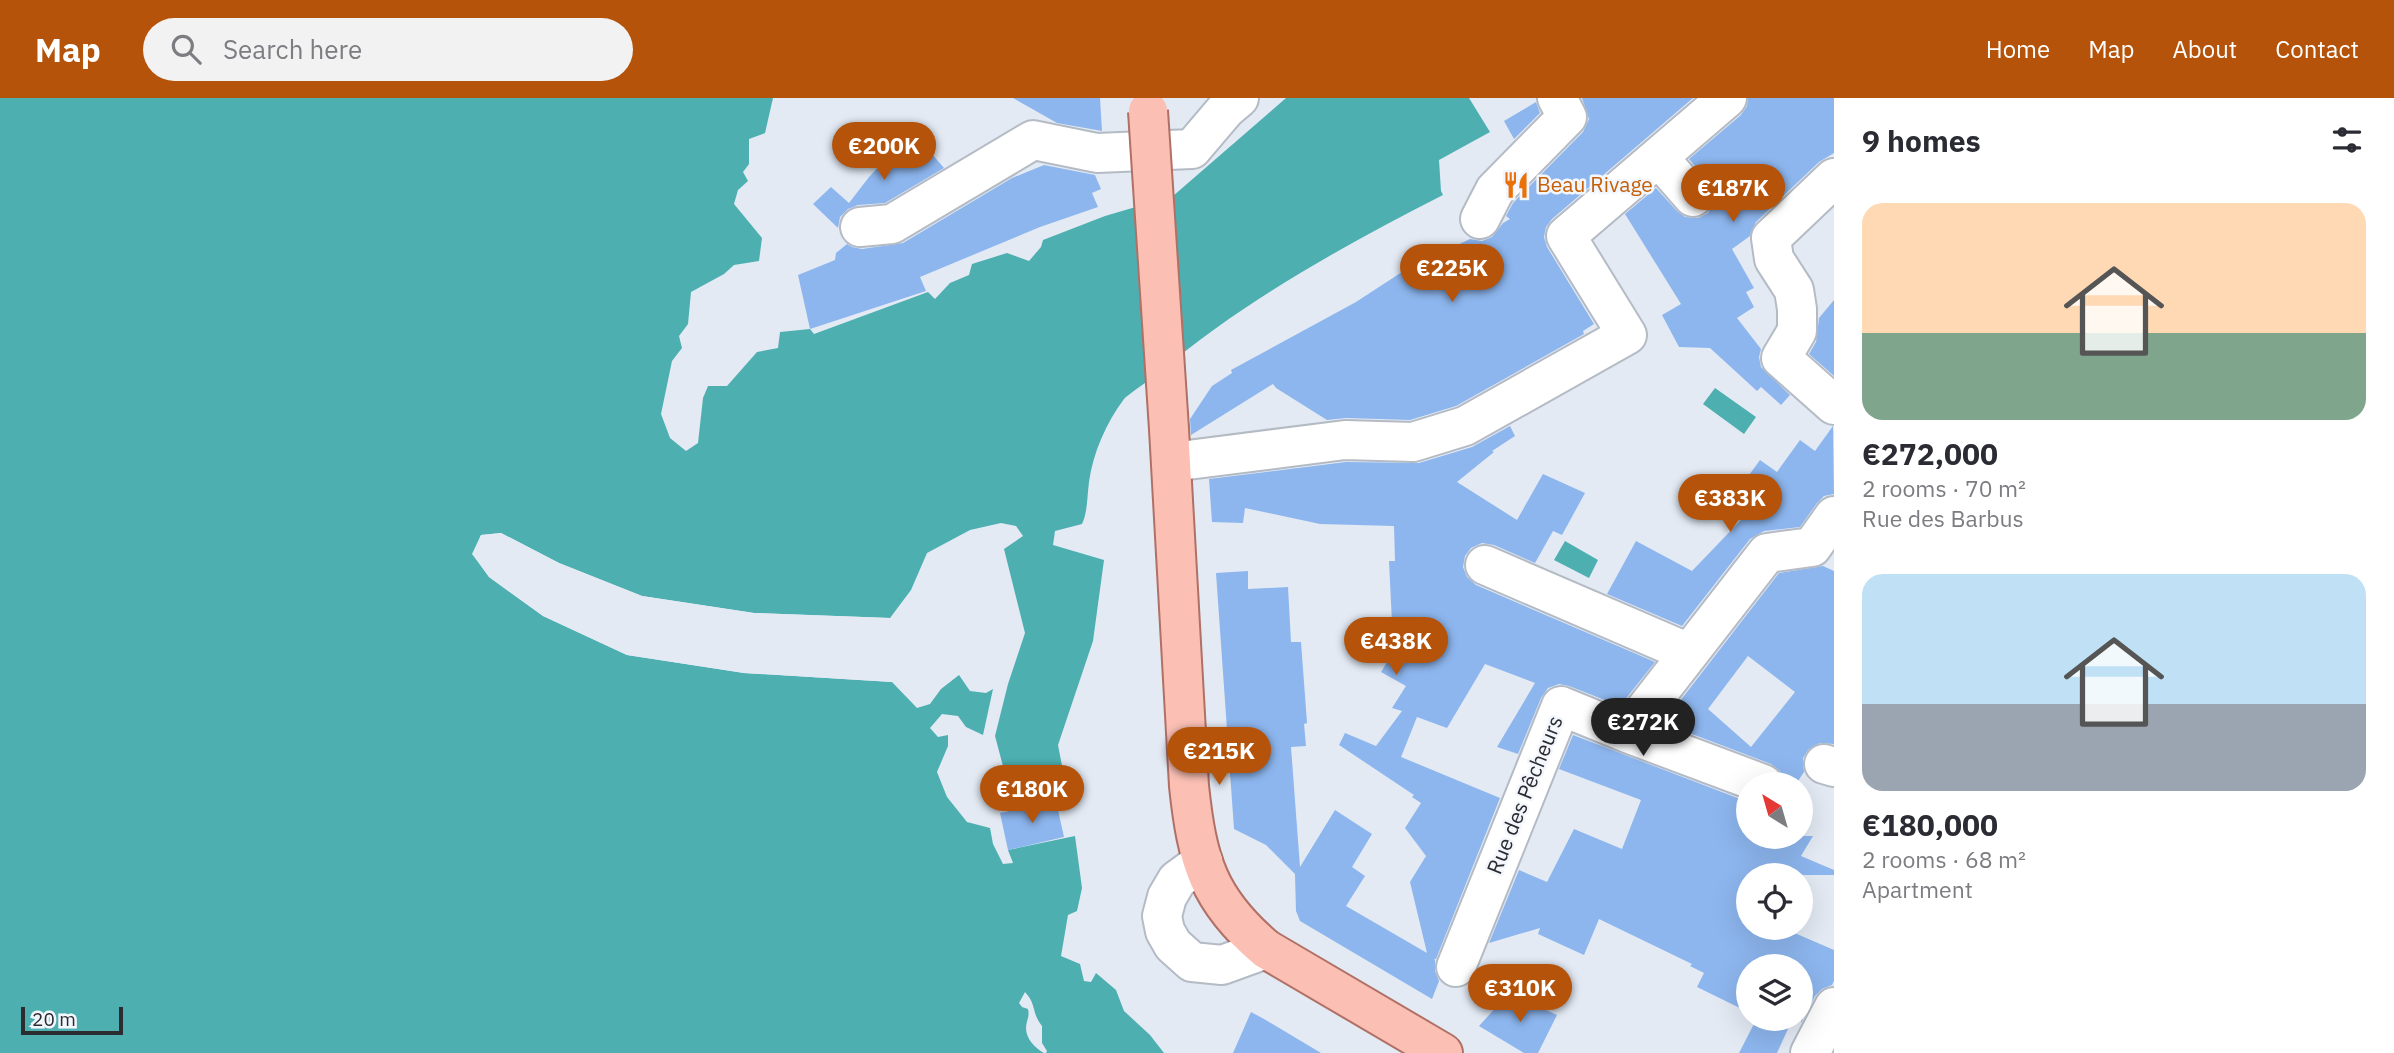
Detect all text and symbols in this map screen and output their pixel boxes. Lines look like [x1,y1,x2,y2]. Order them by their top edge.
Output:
search box [143,18,633,81]
text: Map [35,28,101,71]
icon: search [167,30,205,68]
text: Search here [223,32,362,66]
text: Home [1986,33,2050,65]
text: Map [2088,33,2134,65]
text: About [2172,33,2237,65]
text: Contact [2275,33,2359,65]
text: 9 homes [1862,121,1981,160]
icon: filters [2328,121,2366,159]
pin: €200K [835,122,933,182]
text: €200K [848,130,920,160]
pin: €187K [1684,164,1782,224]
restaurant icon: Beau Rivage [1501,170,1531,200]
place label: Beau Rivage [1537,170,1653,198]
text: €187K [1697,172,1769,202]
pin: €225K [1403,244,1501,304]
icon: home [2051,248,2177,374]
text: €225K [1416,252,1488,282]
text: €272,000 [1862,434,1998,473]
text: 2 rooms · 70 m² [1862,473,2026,503]
pin: €383K [1681,474,1779,534]
text: €383K [1694,482,1766,512]
text: Rue des Barbus [1862,503,2024,533]
pin: €438K [1347,618,1445,677]
icon: home [2051,619,2177,745]
text: €438K [1360,625,1432,655]
pin: €272K [1594,698,1692,758]
text: €272K [1607,706,1679,736]
street label: Rue des Pêcheurs [1480,711,1569,878]
pin: €215K [1170,728,1268,787]
text: €215K [1183,735,1255,765]
pin: €180K [983,766,1081,825]
north arrow [1736,772,1813,849]
map controls [1736,772,1813,1031]
text: €180K [996,773,1068,803]
text: €180,000 [1862,805,1998,844]
text: 2 rooms · 68 m² [1862,844,2026,874]
button: locate [1736,863,1813,940]
text: Apartment [1862,874,1973,904]
button: layers [1736,954,1813,1031]
pin: €310K [1471,964,1569,1024]
text: €310K [1484,972,1556,1002]
scale bar [21,1004,122,1036]
text: 20 m [32,1007,76,1031]

